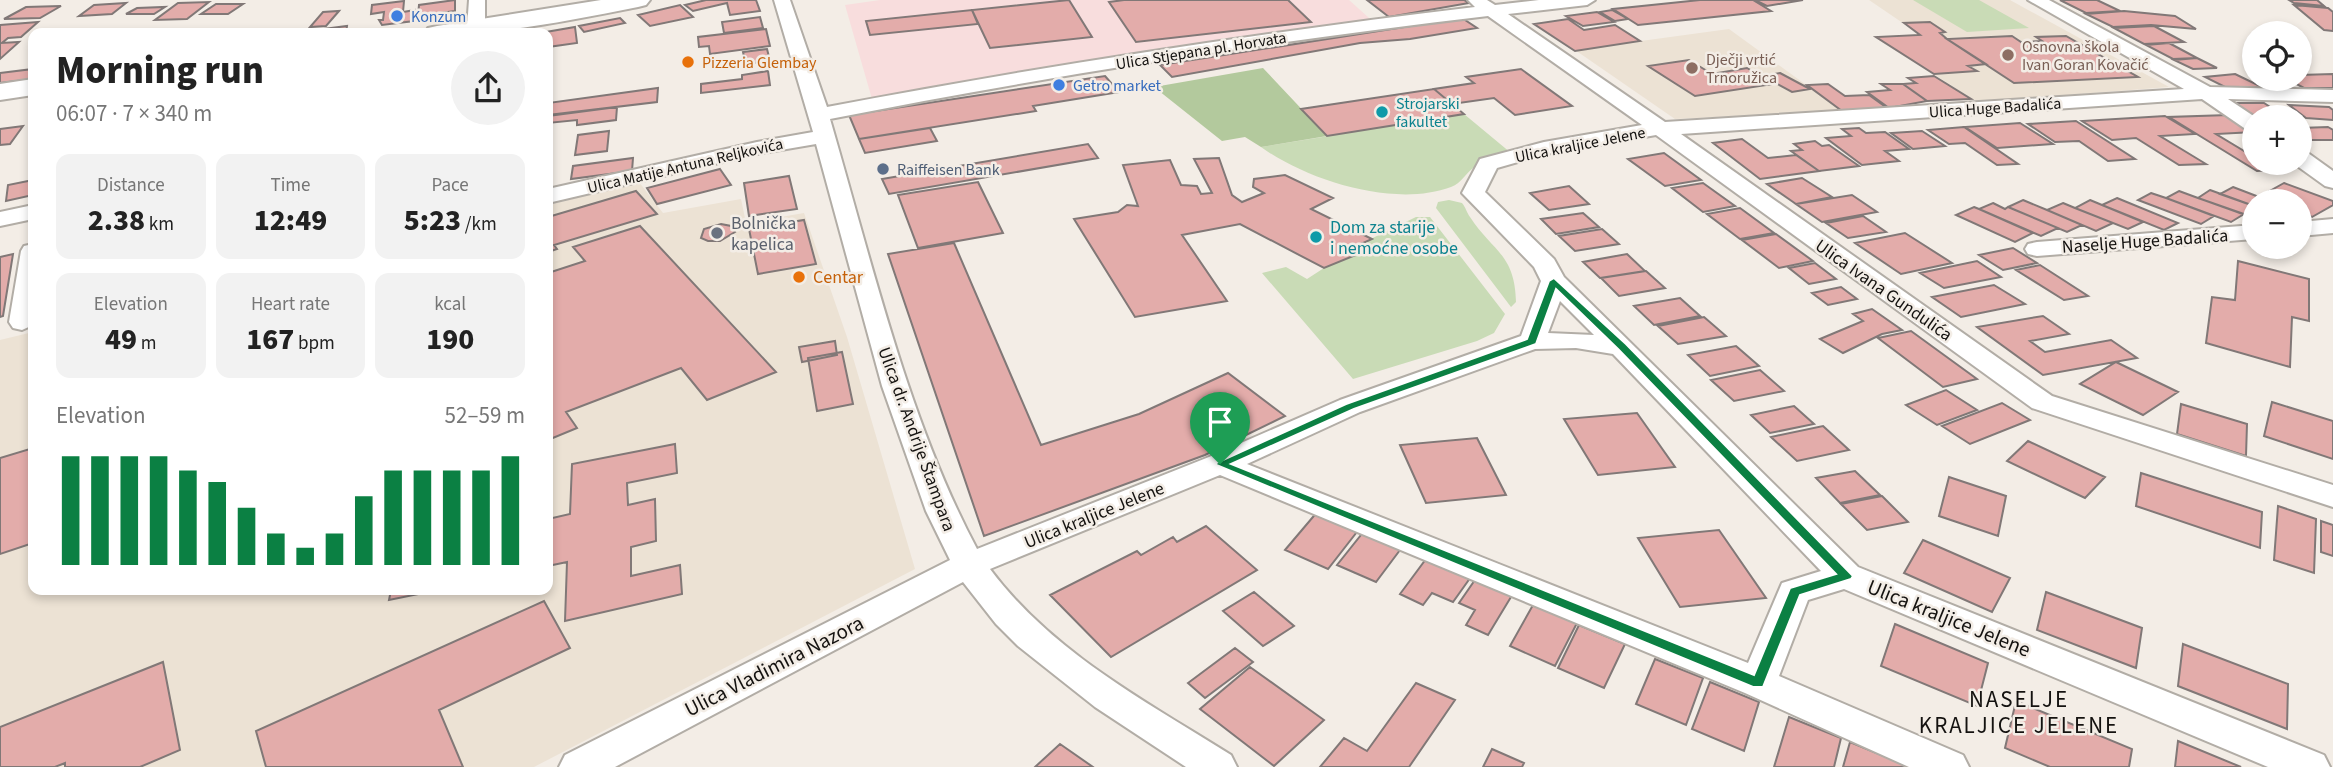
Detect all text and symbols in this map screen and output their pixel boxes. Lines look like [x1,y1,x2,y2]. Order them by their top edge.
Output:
place label: Konzum [411,6,466,28]
marker: Konzum [389,8,405,24]
map controls [2242,21,2312,259]
button: locate [2242,21,2312,91]
street label: Ulica Stjepana pl. Horvata [1114,27,1288,75]
place label: Osnovna škola Ivan Goran Kovačić [2022,36,2149,76]
text: Morning run [56,44,264,98]
marker: Osnovna škola Ivan Goran Kovačić [2000,47,2016,63]
place label: Dječji vrtić Trnoružica [1706,49,1777,89]
button: share [451,51,525,125]
place label: Pizzeria Glembay [702,52,817,74]
marker: Pizzeria Glembay [680,54,696,70]
marker: Dječji vrtić Trnoružica [1684,60,1700,76]
place label: Getro market [1073,75,1162,97]
marker: Getro market [1051,77,1067,93]
street label: Ulica Huge Badalića [1928,92,2062,124]
place label: Strojarski fakultet [1396,93,1460,133]
text: 06:07 · 7 × 340 m [56,97,212,130]
marker: Strojarski fakultet [1374,104,1390,120]
button: + [2242,105,2312,175]
street label: Ulica kraljice Jelene [1513,122,1647,168]
street label: Ulica Matije Antuna Reljkovića [585,133,785,199]
place label: Raiffeisen Bank [897,159,1000,181]
marker: Raiffeisen Bank [875,161,891,177]
text: Distance [97,172,165,199]
text: Time [270,172,311,199]
text: Pace [432,172,469,199]
button: − [2242,189,2312,259]
text: 2.38 [88,199,145,242]
text: 12:49 [254,199,327,242]
text: 5:23 [404,199,461,242]
text: km [145,211,174,238]
text: /km [461,211,497,238]
place label: Bolnička kapelica [731,211,796,257]
place label: Dom za starije i nemoćne osobe [1330,215,1458,261]
street label: Naselje Huge Badalića [2061,223,2229,260]
marker: Bolnička kapelica [709,225,725,241]
marker: Dom za starije i nemoćne osobe [1308,229,1324,245]
street label: Ulica Ivana Gundulića [1810,234,1957,347]
place label: Centar [813,265,864,290]
marker: Centar [791,269,807,285]
text: Elevation [94,291,168,318]
text: Heart rate [251,291,330,318]
text: kcal [434,291,466,318]
text: 49 [105,318,137,361]
text: 167 [246,318,294,361]
text: 190 [426,318,474,361]
text: m [137,330,157,357]
text: bpm [294,330,335,357]
street label: Ulica dr. Andrije Štampara [872,344,962,535]
pin [1190,392,1250,464]
text: Elevation [56,399,146,432]
text: 52–59 m [445,399,525,432]
icon: arrive [1201,403,1239,441]
street label: Ulica kraljice Jelene [1020,476,1168,555]
street label: Ulica kraljice Jelene [1863,572,2035,664]
street label: Ulica Vladimira Nazora [679,608,869,724]
district label: NASELJE KRALJICE JELENE [1919,683,2119,742]

